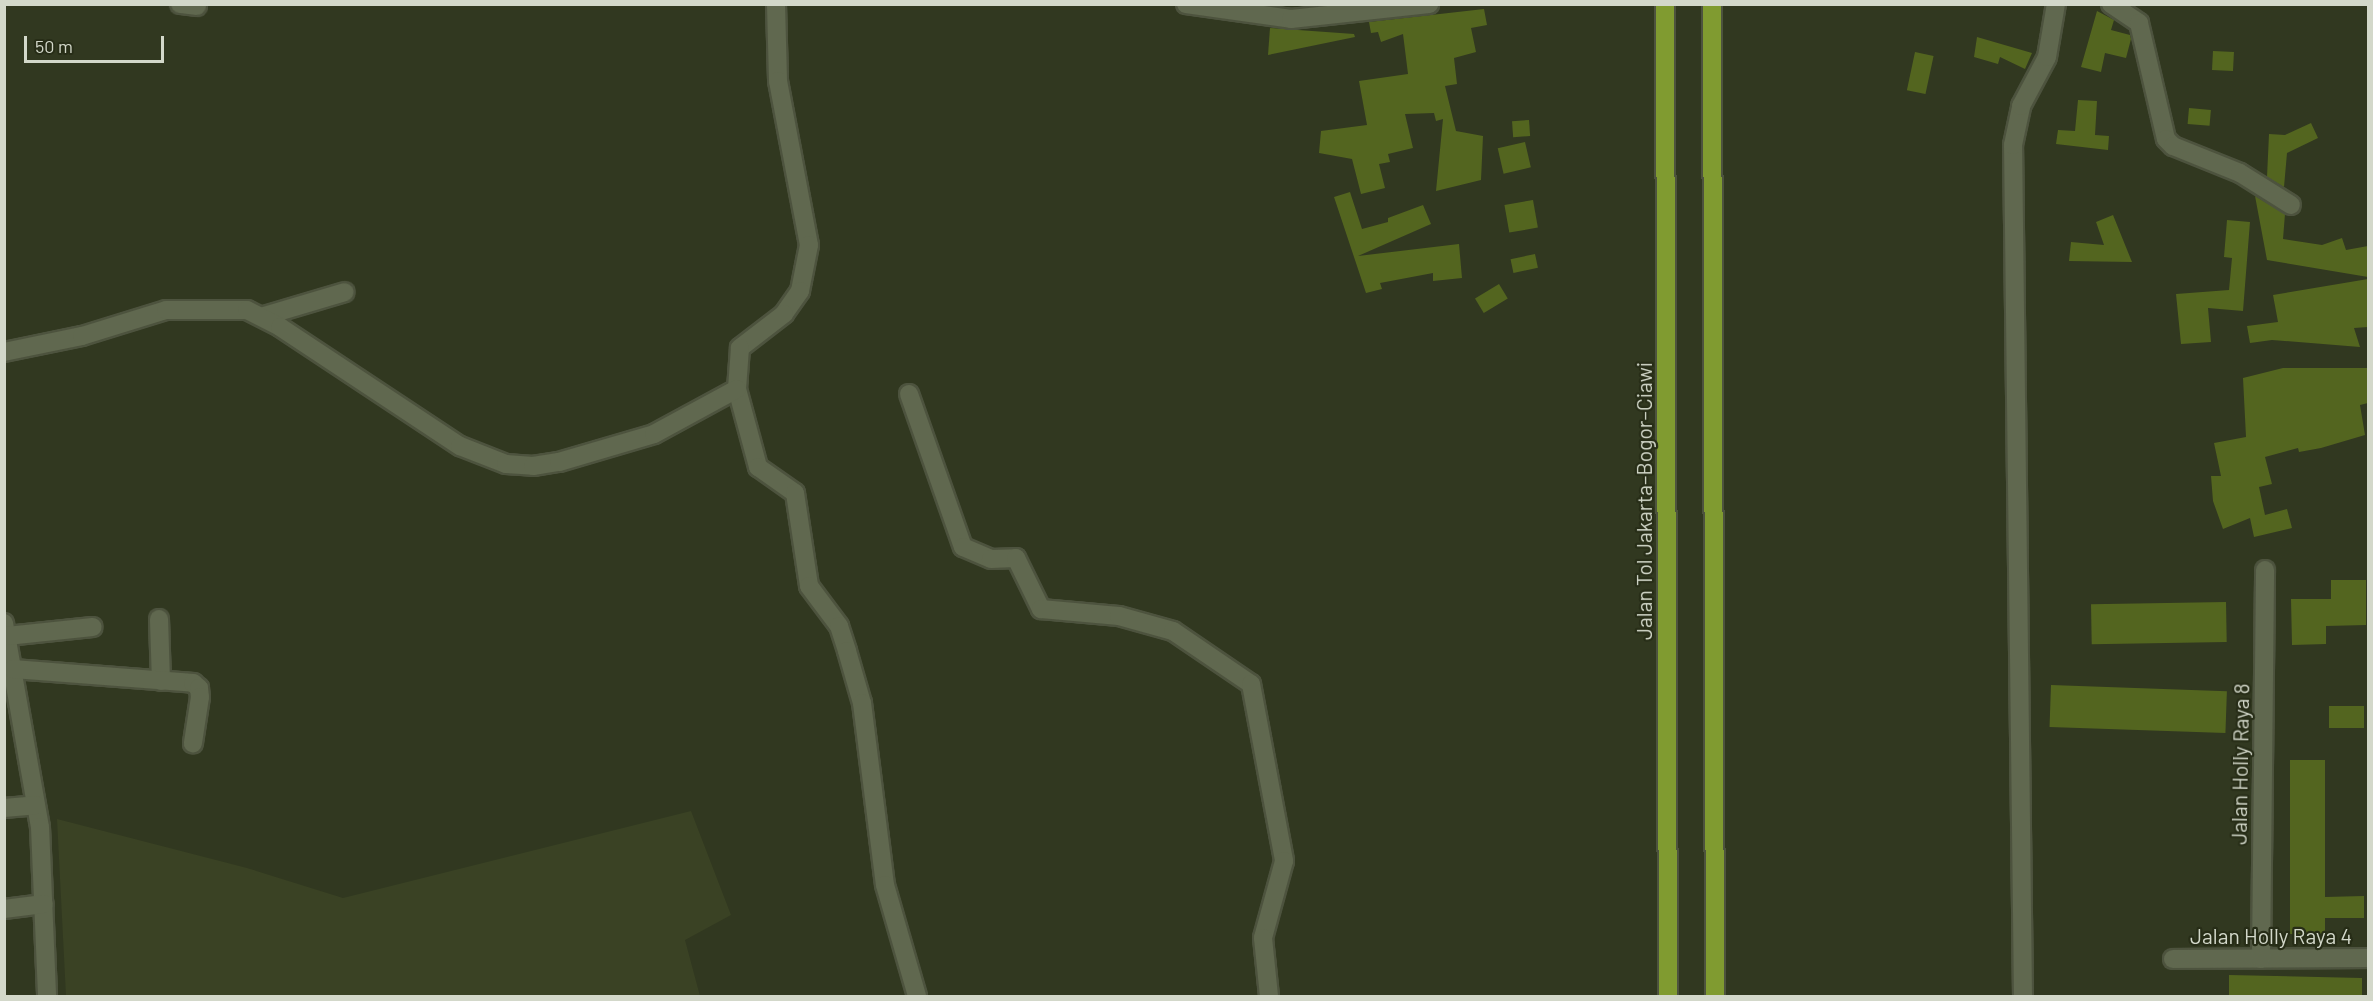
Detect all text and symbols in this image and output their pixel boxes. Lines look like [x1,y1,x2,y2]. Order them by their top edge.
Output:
scale bar [27,24,166,62]
text: 50 m [35,35,73,57]
street label: Jalan Tol Jakarta–Bogor–Ciawi [1631,362,1657,640]
street label: Jalan Holly Raya 8 [2226,683,2254,845]
street label: Jalan Holly Raya 4 [2190,923,2352,949]

